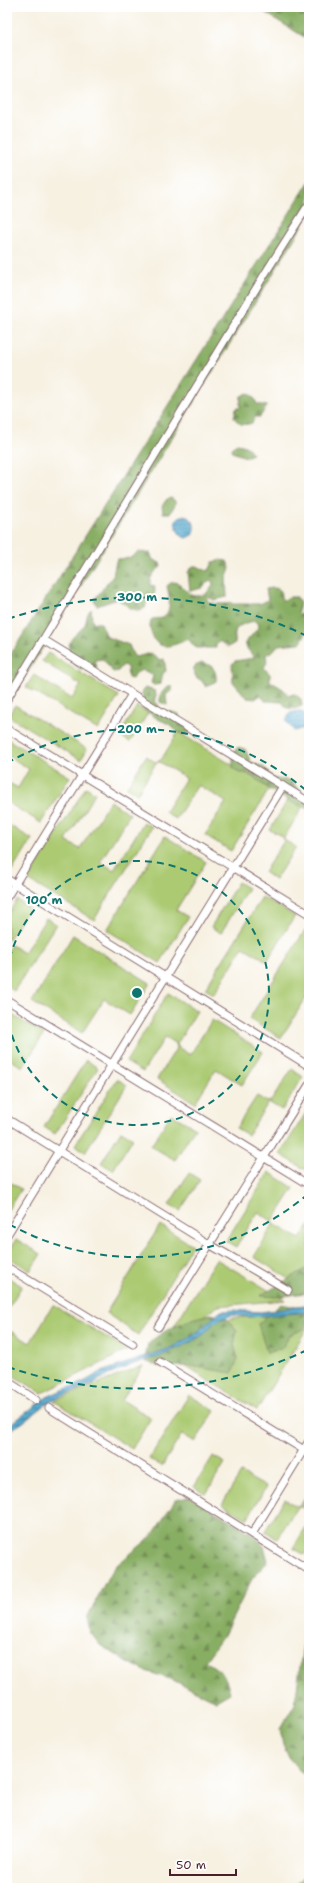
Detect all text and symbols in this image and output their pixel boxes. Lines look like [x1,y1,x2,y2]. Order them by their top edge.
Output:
text: 300 m [117,589,157,605]
text: 200 m [117,721,157,737]
text: 100 m [26,892,63,908]
centre of rings [130,986,144,1000]
scale bar [170,1851,236,1877]
text: 50 m [176,1857,206,1873]

